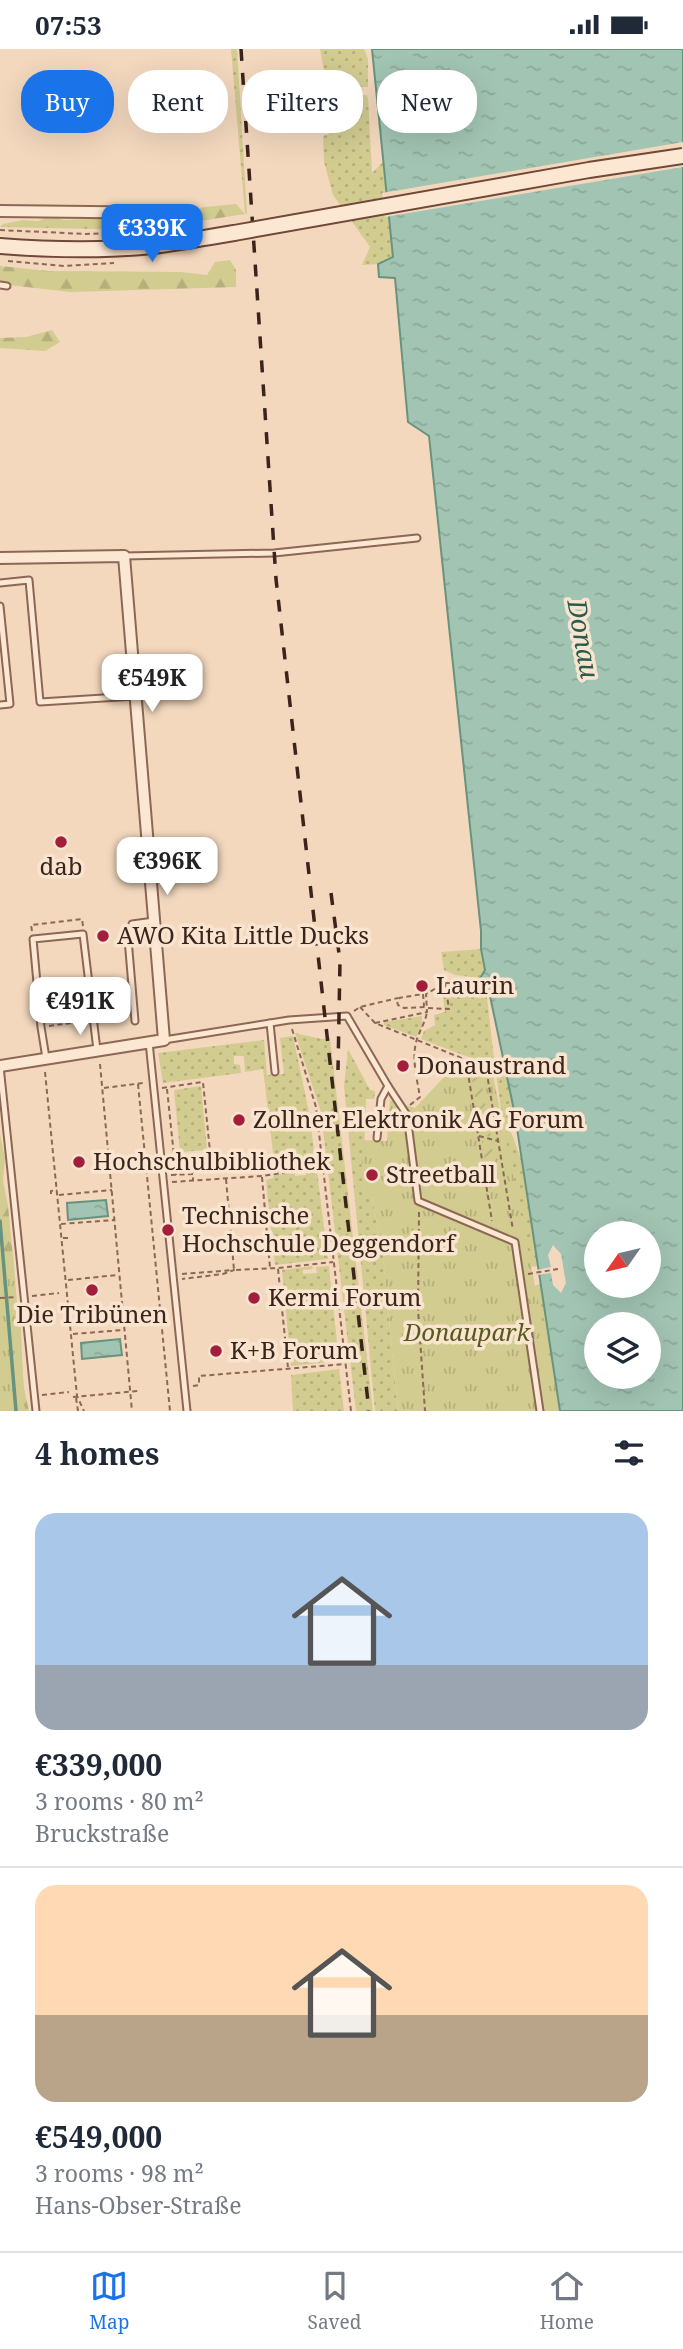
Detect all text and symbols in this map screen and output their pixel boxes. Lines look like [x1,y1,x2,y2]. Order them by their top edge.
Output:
text: 07:53 [35,7,102,43]
chip: Buy [21,70,114,133]
chip: Rent [128,70,228,133]
chip: Filters [242,70,363,133]
chip: New [377,70,477,133]
pin: €339K [103,205,201,264]
text: €339K [118,211,186,243]
water label: Donau [559,595,609,682]
pin: €549K [103,655,201,714]
text: €549K [118,661,186,693]
marker: dab [53,834,69,850]
pin: €396K [118,837,216,897]
text: €396K [133,844,201,876]
place label: dab [40,849,82,882]
place label: AWO Kita Little Ducks [117,918,369,951]
marker: AWO Kita Little Ducks [95,928,111,944]
place label: Laurin [436,968,514,1001]
pin: €491K [31,977,129,1037]
marker: Laurin [414,978,430,994]
text: €491K [46,984,114,1016]
place label: Donaustrand [417,1048,567,1081]
marker: Donaustrand [395,1058,411,1074]
place label: Zollner Elektronik AG Forum [253,1102,585,1135]
marker: Zollner Elektronik AG Forum [231,1112,247,1128]
place label: Hochschulbibliothek [93,1144,331,1177]
marker: Hochschulbibliothek [71,1154,87,1170]
place label: Streetball [386,1157,497,1190]
marker: Streetball [364,1167,380,1183]
place label: Technische Hochschule Deggendorf [182,1198,457,1259]
north arrow [584,1221,662,1299]
map controls [584,1221,661,1389]
marker: Technische Hochschule Deggendorf [160,1222,176,1238]
place label: Kermi Forum [268,1280,422,1313]
marker: Die Tribünen [84,1282,100,1298]
marker: Kermi Forum [246,1290,262,1306]
place label: Die Tribünen [16,1297,168,1330]
button: layers [584,1312,661,1389]
park label: Donaupark [403,1315,532,1348]
place label: K+B Forum [230,1333,359,1366]
marker: K+B Forum [208,1343,224,1359]
text: 4 homes [35,1433,159,1474]
icon: filters [610,1434,648,1472]
icon: home [279,1558,405,1684]
text: €339,000 [35,1744,162,1785]
text: 3 rooms · 80 m² [35,1785,204,1817]
text: Bruckstraße [35,1817,169,1849]
icon: home [279,1930,405,2056]
text: €549,000 [35,2116,162,2157]
text: 3 rooms · 98 m² [35,2157,204,2189]
text: Hans-Obser-Straße [35,2189,241,2221]
tab: Map [89,2267,129,2335]
tab: Saved [308,2267,361,2335]
tab: Home [540,2267,594,2335]

